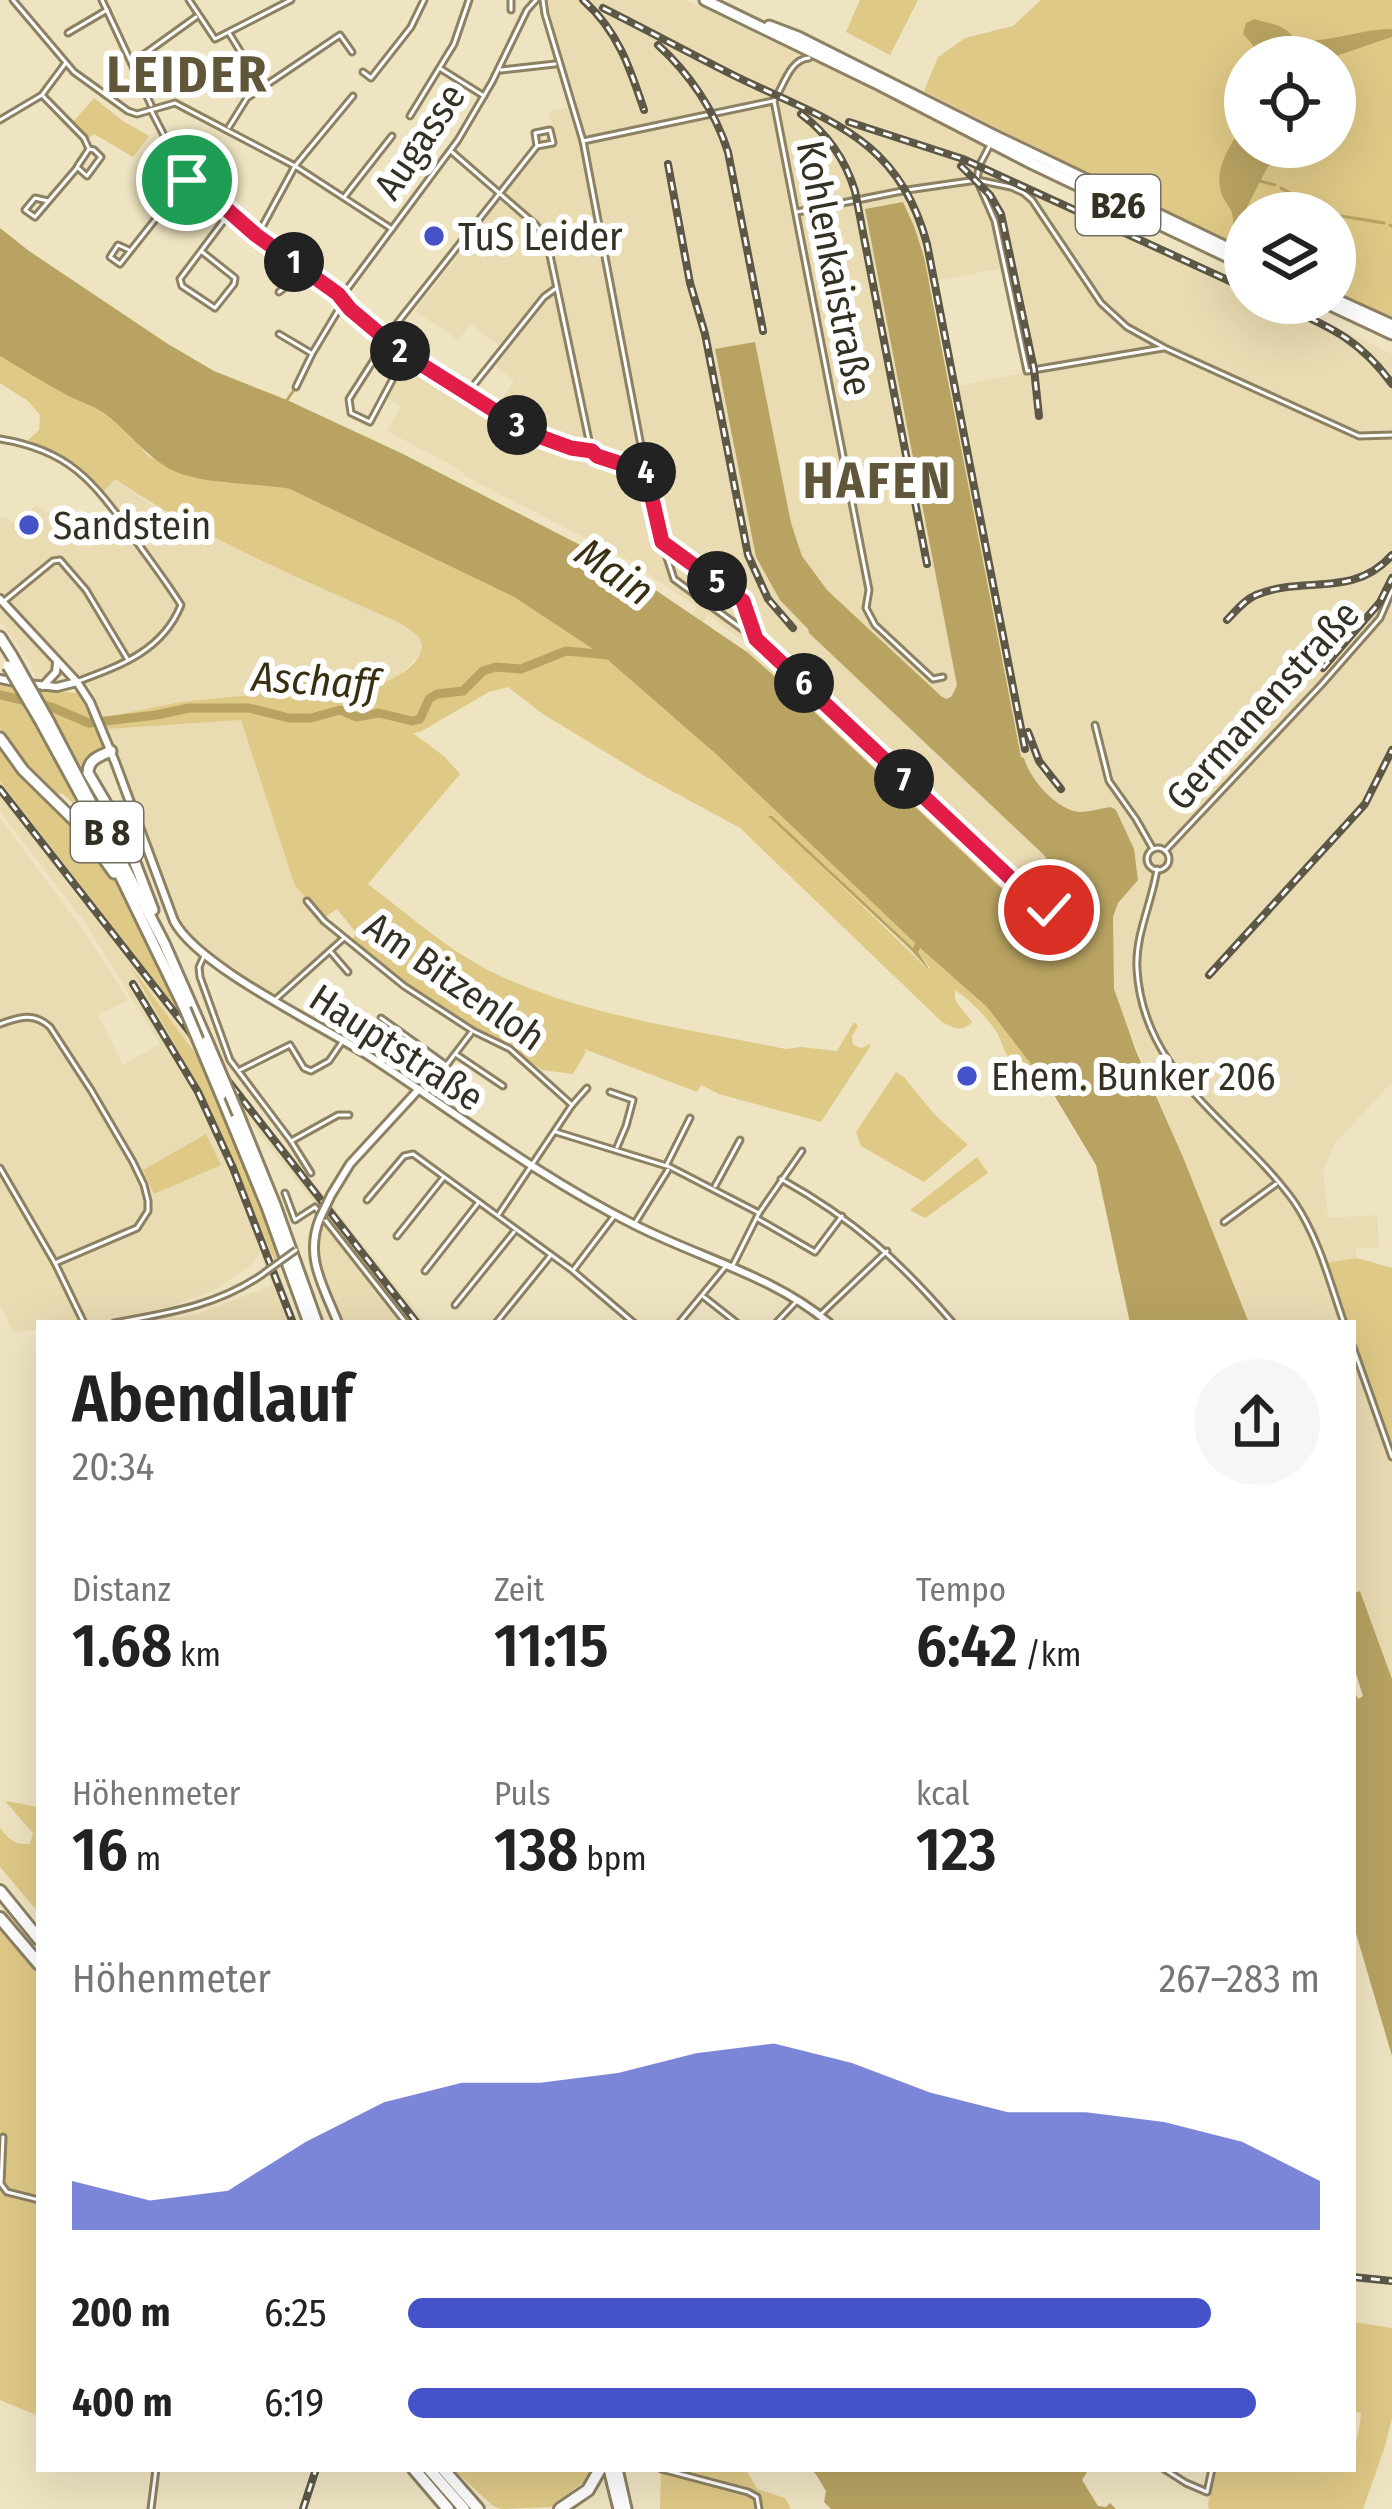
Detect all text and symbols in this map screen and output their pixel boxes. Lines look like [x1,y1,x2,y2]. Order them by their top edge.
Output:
map controls [1224,36,1356,324]
button: locate [1224,36,1356,168]
district label: LEIDER [107,44,269,106]
street label: Augasse [365,75,475,208]
pin [136,129,238,231]
street label: Kohlenkaistraße [787,137,881,400]
icon: arrive [154,147,220,213]
road number: B26 [1076,175,1160,235]
button: layers [1224,192,1356,324]
place label: TuS Leider [458,214,623,260]
marker: TuS Leider [421,223,447,249]
pin: 1 [264,232,324,292]
text: 1 [287,242,301,282]
pin: 2 [370,321,430,381]
text: 2 [392,331,408,371]
pin: 3 [487,395,547,455]
text: 3 [509,405,525,445]
pin: 4 [616,442,676,502]
district label: HAFEN [803,450,953,512]
text: 4 [638,452,654,492]
place label: Sandstein [53,503,211,549]
marker: Sandstein [16,512,42,538]
water label: Main [566,527,663,616]
pin: 5 [687,551,747,611]
text: 5 [709,561,725,601]
street label: Germanenstraße [1157,592,1369,820]
water label: Aschaff [248,652,385,711]
pin: 6 [774,653,834,713]
text: 6 [795,663,813,703]
pin: 7 [874,749,934,809]
text: 7 [897,759,911,799]
road number: B 8 [71,802,143,862]
pin [998,859,1100,961]
icon: check [1016,877,1082,943]
street label: Am Bitzenloh [355,903,554,1061]
street label: Hauptstraße [301,975,492,1121]
place label: Ehem. Bunker 206 [991,1054,1276,1100]
marker: Ehem. Bunker 206 [954,1063,980,1089]
text: Abendlauf [72,1359,353,1438]
button: share [1194,1359,1320,1485]
text: 20:34 [72,1444,154,1490]
text: Distanz [72,1570,171,1610]
text: Zeit [494,1570,544,1610]
text: Tempo [916,1570,1006,1610]
text: 1.68 [72,1610,172,1682]
text: 11:15 [494,1610,608,1682]
text: 6:42 [916,1610,1018,1682]
text: km [172,1635,221,1675]
text: /km [1018,1635,1082,1675]
text: Höhenmeter [72,1774,240,1814]
text: Puls [494,1774,551,1814]
text: kcal [916,1774,969,1814]
text: 16 [72,1814,128,1886]
text: 138 [494,1814,578,1886]
text: 123 [916,1814,997,1886]
text: m [128,1839,161,1879]
text: bpm [578,1839,647,1879]
text: Höhenmeter [72,1956,271,2002]
text: 267–283 m [1159,1956,1320,2002]
text: 200 m [72,2290,171,2336]
text: 6:25 [264,2290,327,2336]
text: 400 m [72,2380,173,2426]
text: 6:19 [264,2380,324,2426]

